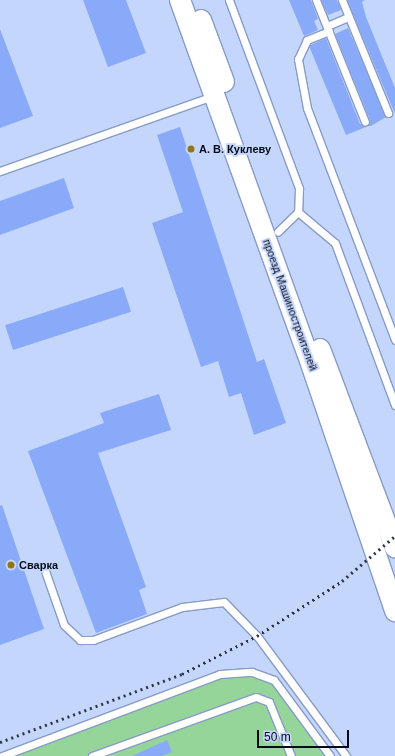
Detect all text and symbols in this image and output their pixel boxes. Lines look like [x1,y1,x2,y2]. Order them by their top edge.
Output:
place label: А. В. Куклеву [199,142,271,156]
marker: А. В. Куклеву [186,144,196,154]
street label: проезд Машиностроителей [260,237,320,373]
place label: Сварка [19,558,58,572]
marker: Сварка [6,560,16,570]
scale bar [259,722,351,748]
text: 50 m [264,730,291,744]

